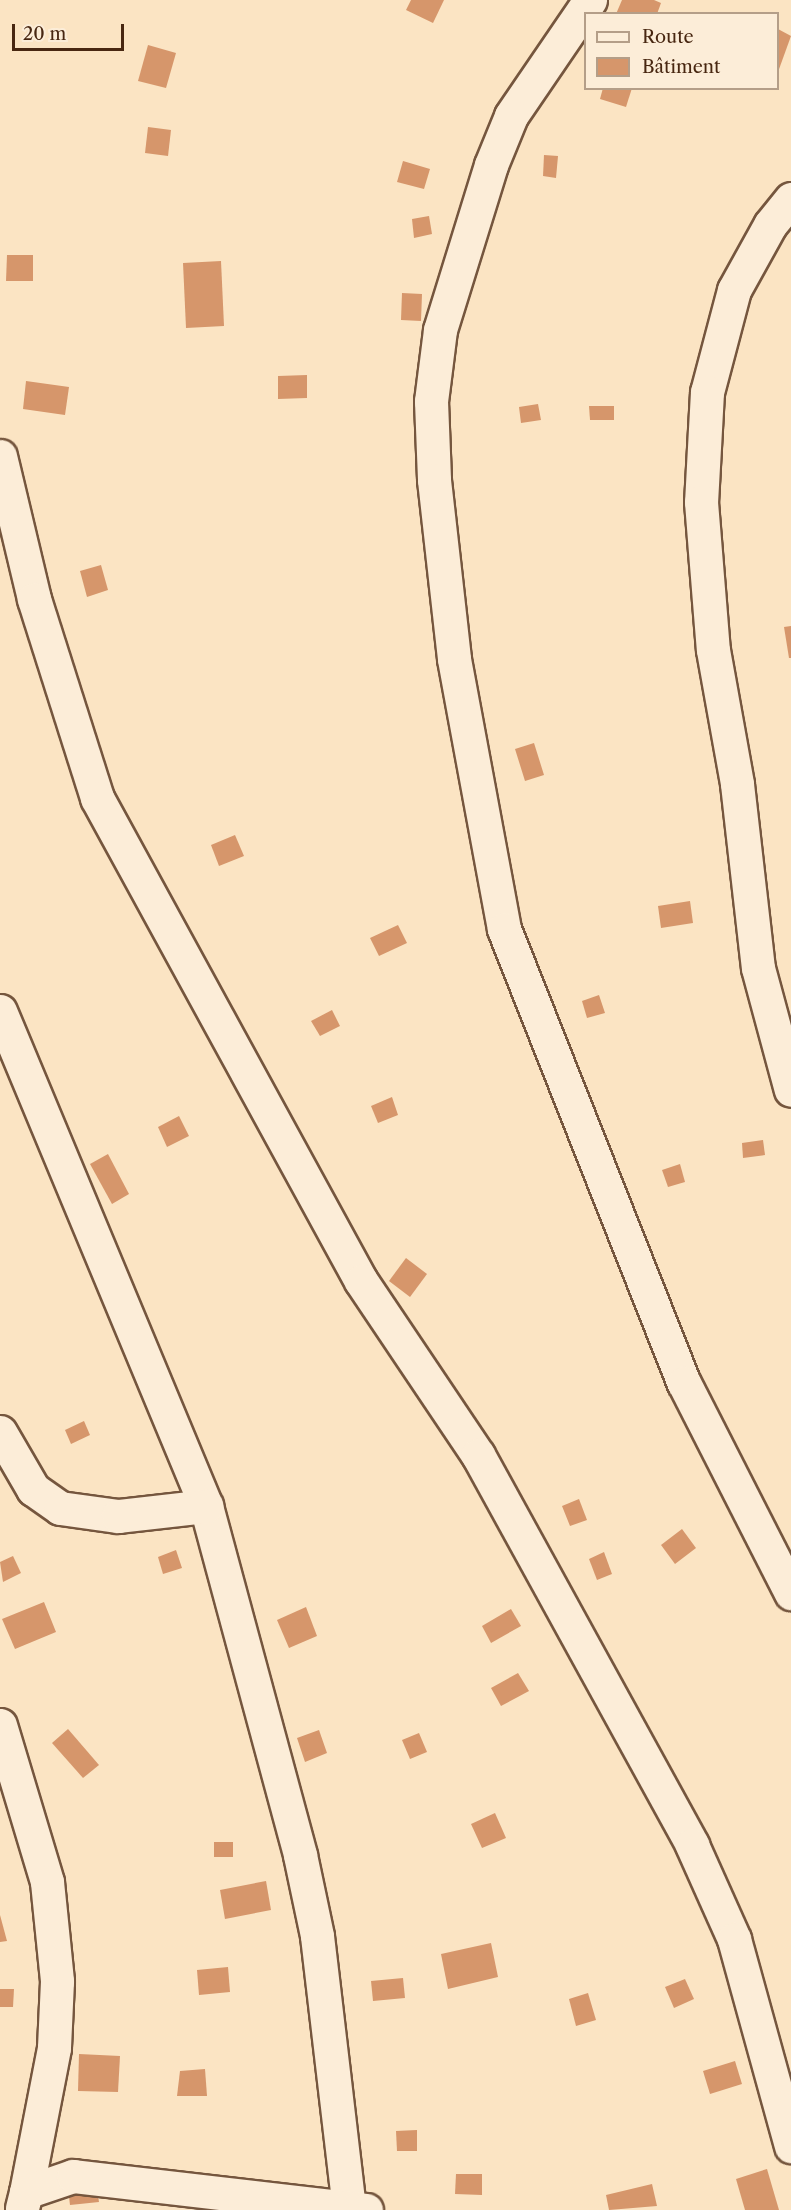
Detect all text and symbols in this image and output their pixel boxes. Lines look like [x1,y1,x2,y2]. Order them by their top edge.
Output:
scale bar [15,12,128,50]
legend [584,12,779,90]
text: 20 m [23,23,66,45]
text: Route [642,26,694,48]
text: Bâtiment [642,56,720,78]

